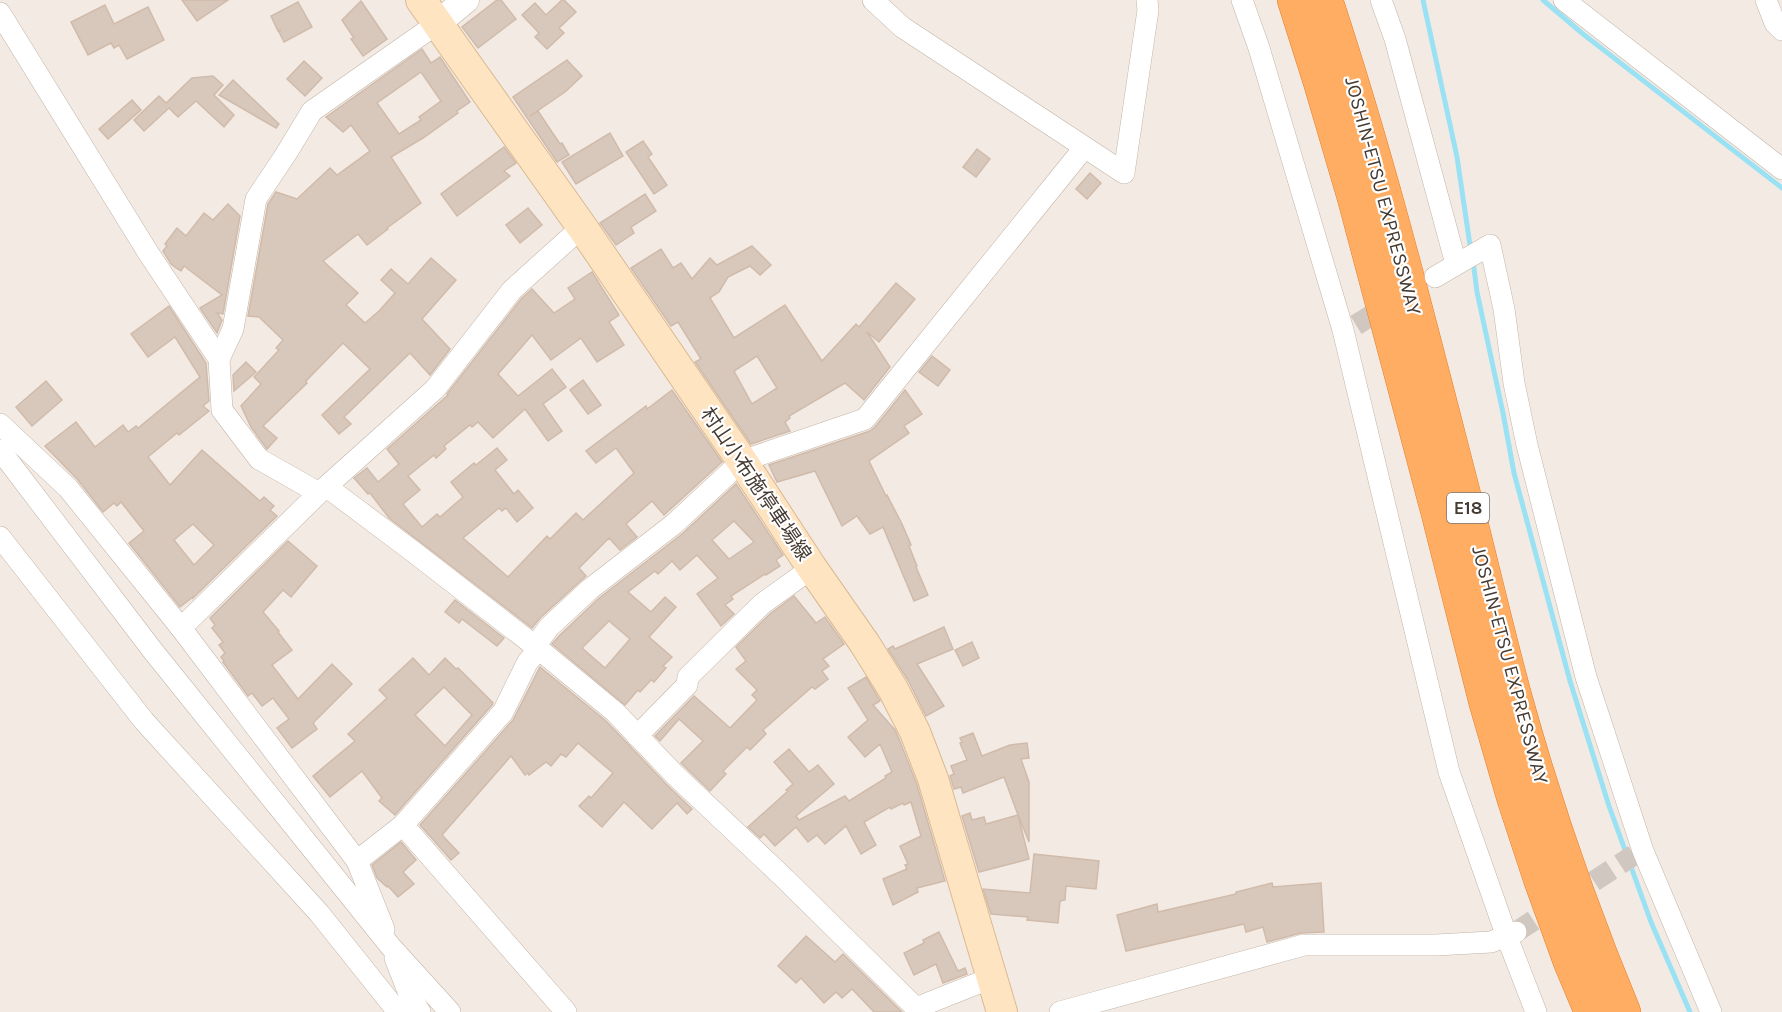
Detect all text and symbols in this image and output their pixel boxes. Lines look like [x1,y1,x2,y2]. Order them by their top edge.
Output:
street label: JOSHIN-ETSU EXPRESSWAY [1340,74,1426,318]
street label: 村山小布施停車場線 [696,403,816,565]
road number: E18 [1447,493,1489,523]
street label: JOSHIN-ETSU EXPRESSWAY [1467,543,1553,787]

